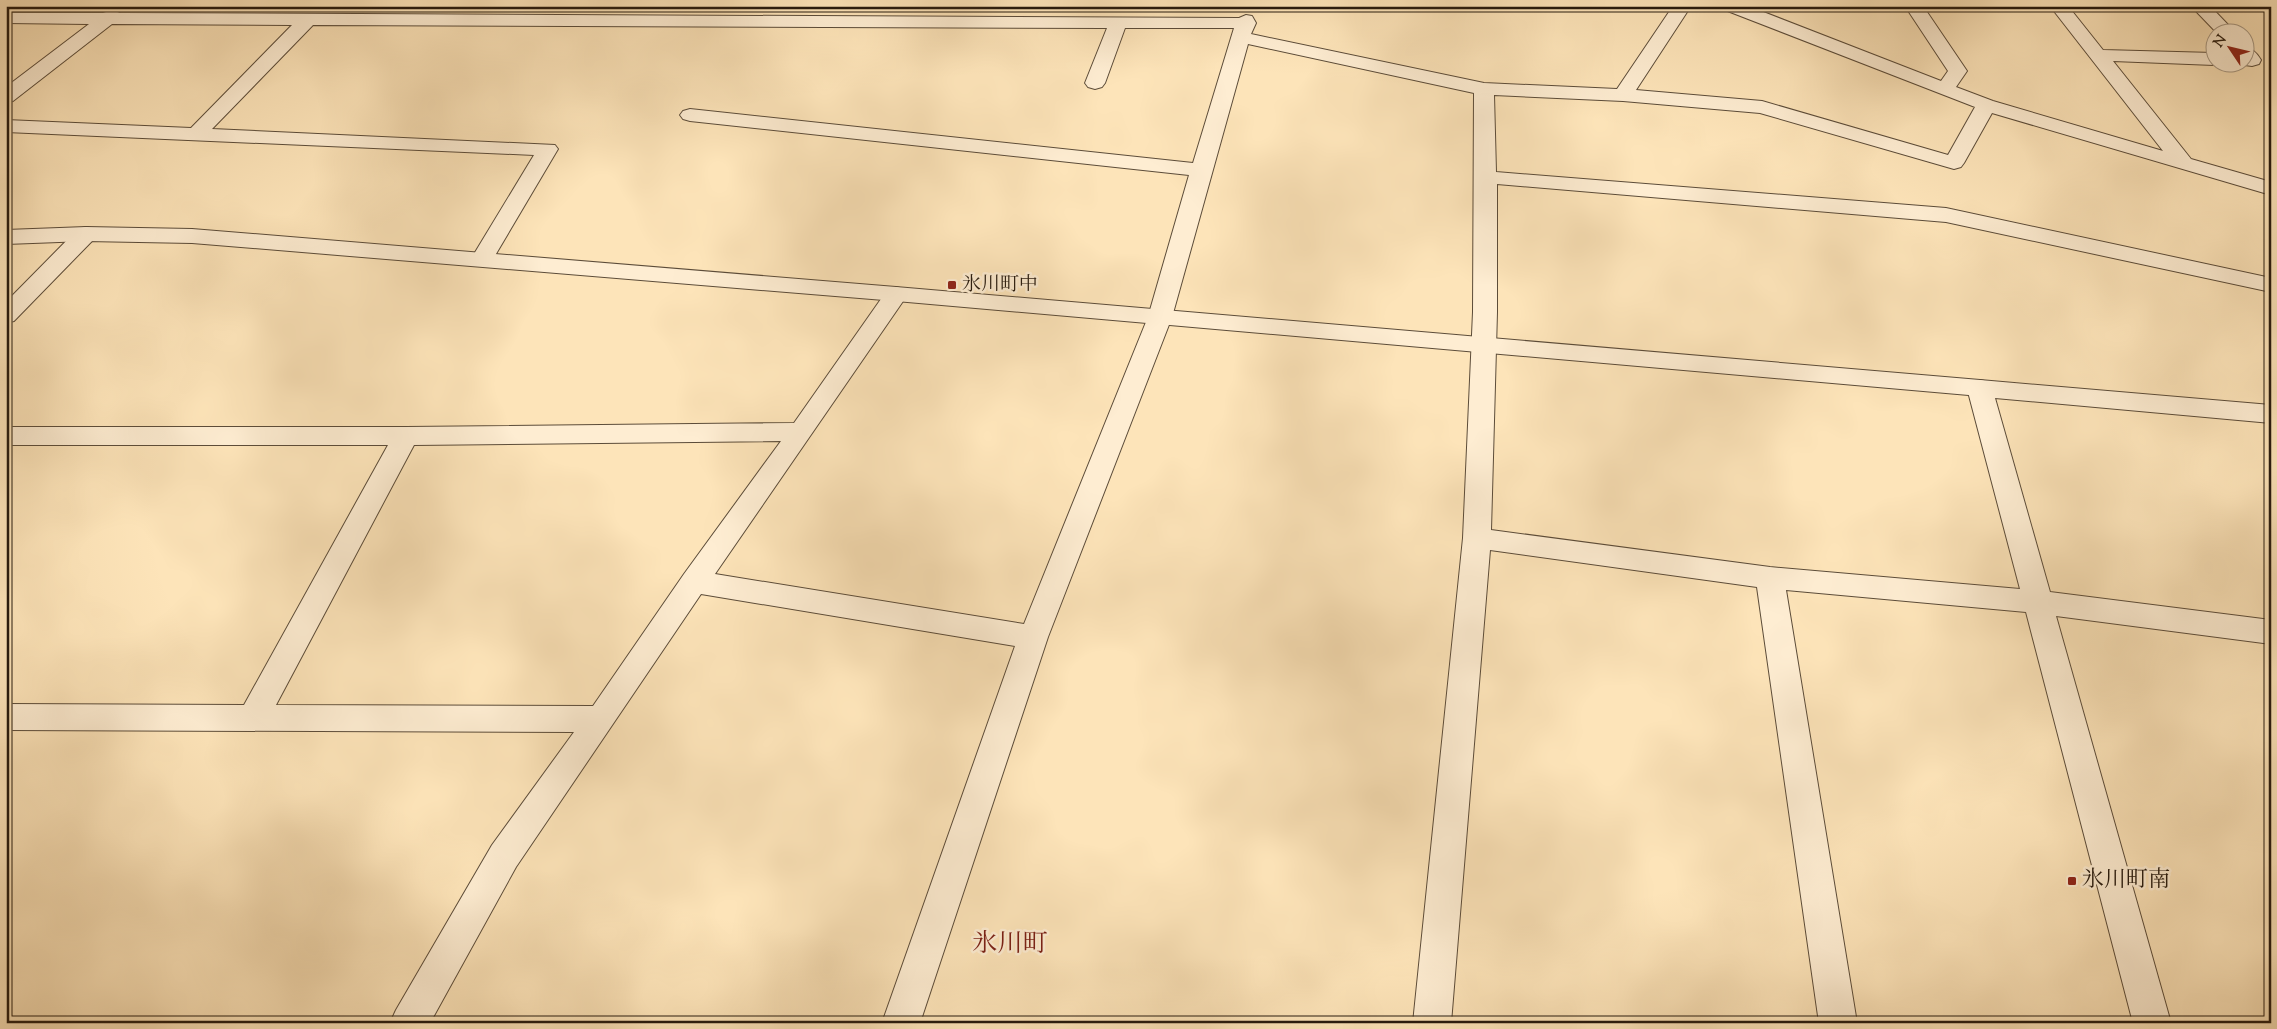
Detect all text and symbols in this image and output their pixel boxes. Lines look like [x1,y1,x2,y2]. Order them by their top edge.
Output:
north arrow [2204,22,2254,72]
text: N [2210,31,2232,52]
place label: 氷川町中 [962,272,1038,299]
marker: 氷川町中 [946,279,958,291]
place label: 氷川町南 [2082,865,2170,897]
marker: 氷川町南 [2066,875,2078,887]
district label: 氷川町 [972,927,1048,963]

